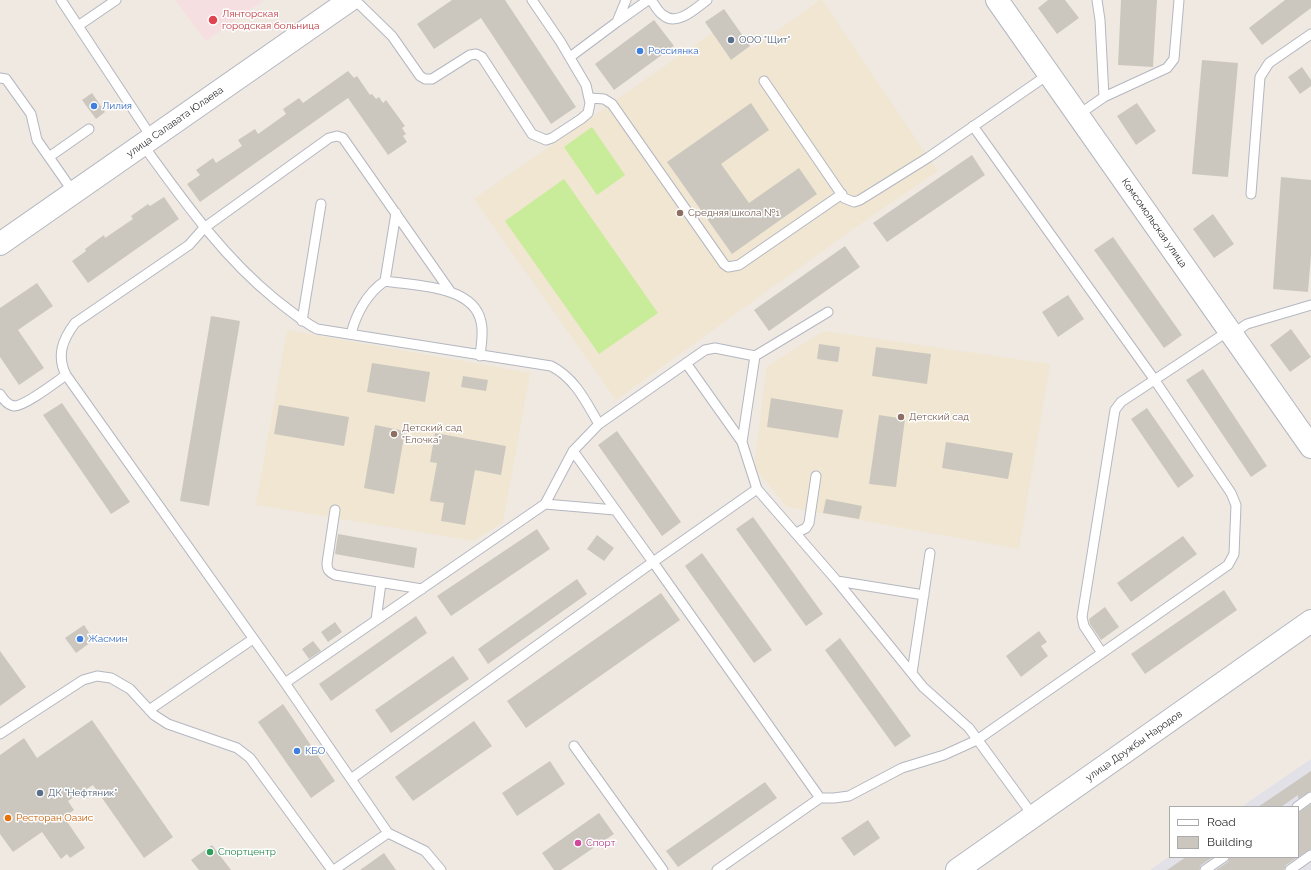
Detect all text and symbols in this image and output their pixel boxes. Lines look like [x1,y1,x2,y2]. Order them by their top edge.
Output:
place label: Лянторская городская больница [222,8,319,32]
marker: Лянторская городская больница [207,14,219,26]
place label: ООО "Щит" [739,34,791,46]
marker: ООО "Щит" [726,35,736,45]
place label: Россиянка [648,45,699,57]
marker: Россиянка [635,46,645,56]
street label: улица Салавата Юлаева [124,84,226,160]
place label: Лилия [102,100,132,112]
marker: Лилия [89,101,99,111]
street label: Комсомольская улица [1119,176,1189,270]
place label: Средняя школа №1 [688,207,780,219]
marker: Средняя школа №1 [675,208,685,218]
place label: Детский сад [909,411,969,423]
marker: Детский сад [896,412,906,422]
place label: Детский сад "Елочка" [402,422,462,446]
marker: Детский сад "Елочка" [389,429,399,439]
place label: Жасмин [88,633,128,645]
marker: Жасмин [75,634,85,644]
street label: улица Дружбы Народов [1083,708,1185,784]
place label: КБО [305,745,325,757]
marker: КБО [292,746,302,756]
place label: ДК "Нефтяник" [48,787,117,799]
marker: ДК "Нефтяник" [35,788,45,798]
legend [1169,806,1299,858]
place label: Ресторан Оазис [16,812,93,824]
marker: Ресторан Оазис [3,813,13,823]
text: Road [1207,815,1236,829]
text: Building [1207,835,1253,849]
place label: Спорт [586,837,615,849]
marker: Спорт [573,838,583,848]
place label: Спортцентр [218,846,276,858]
marker: Спортцентр [205,847,215,857]

